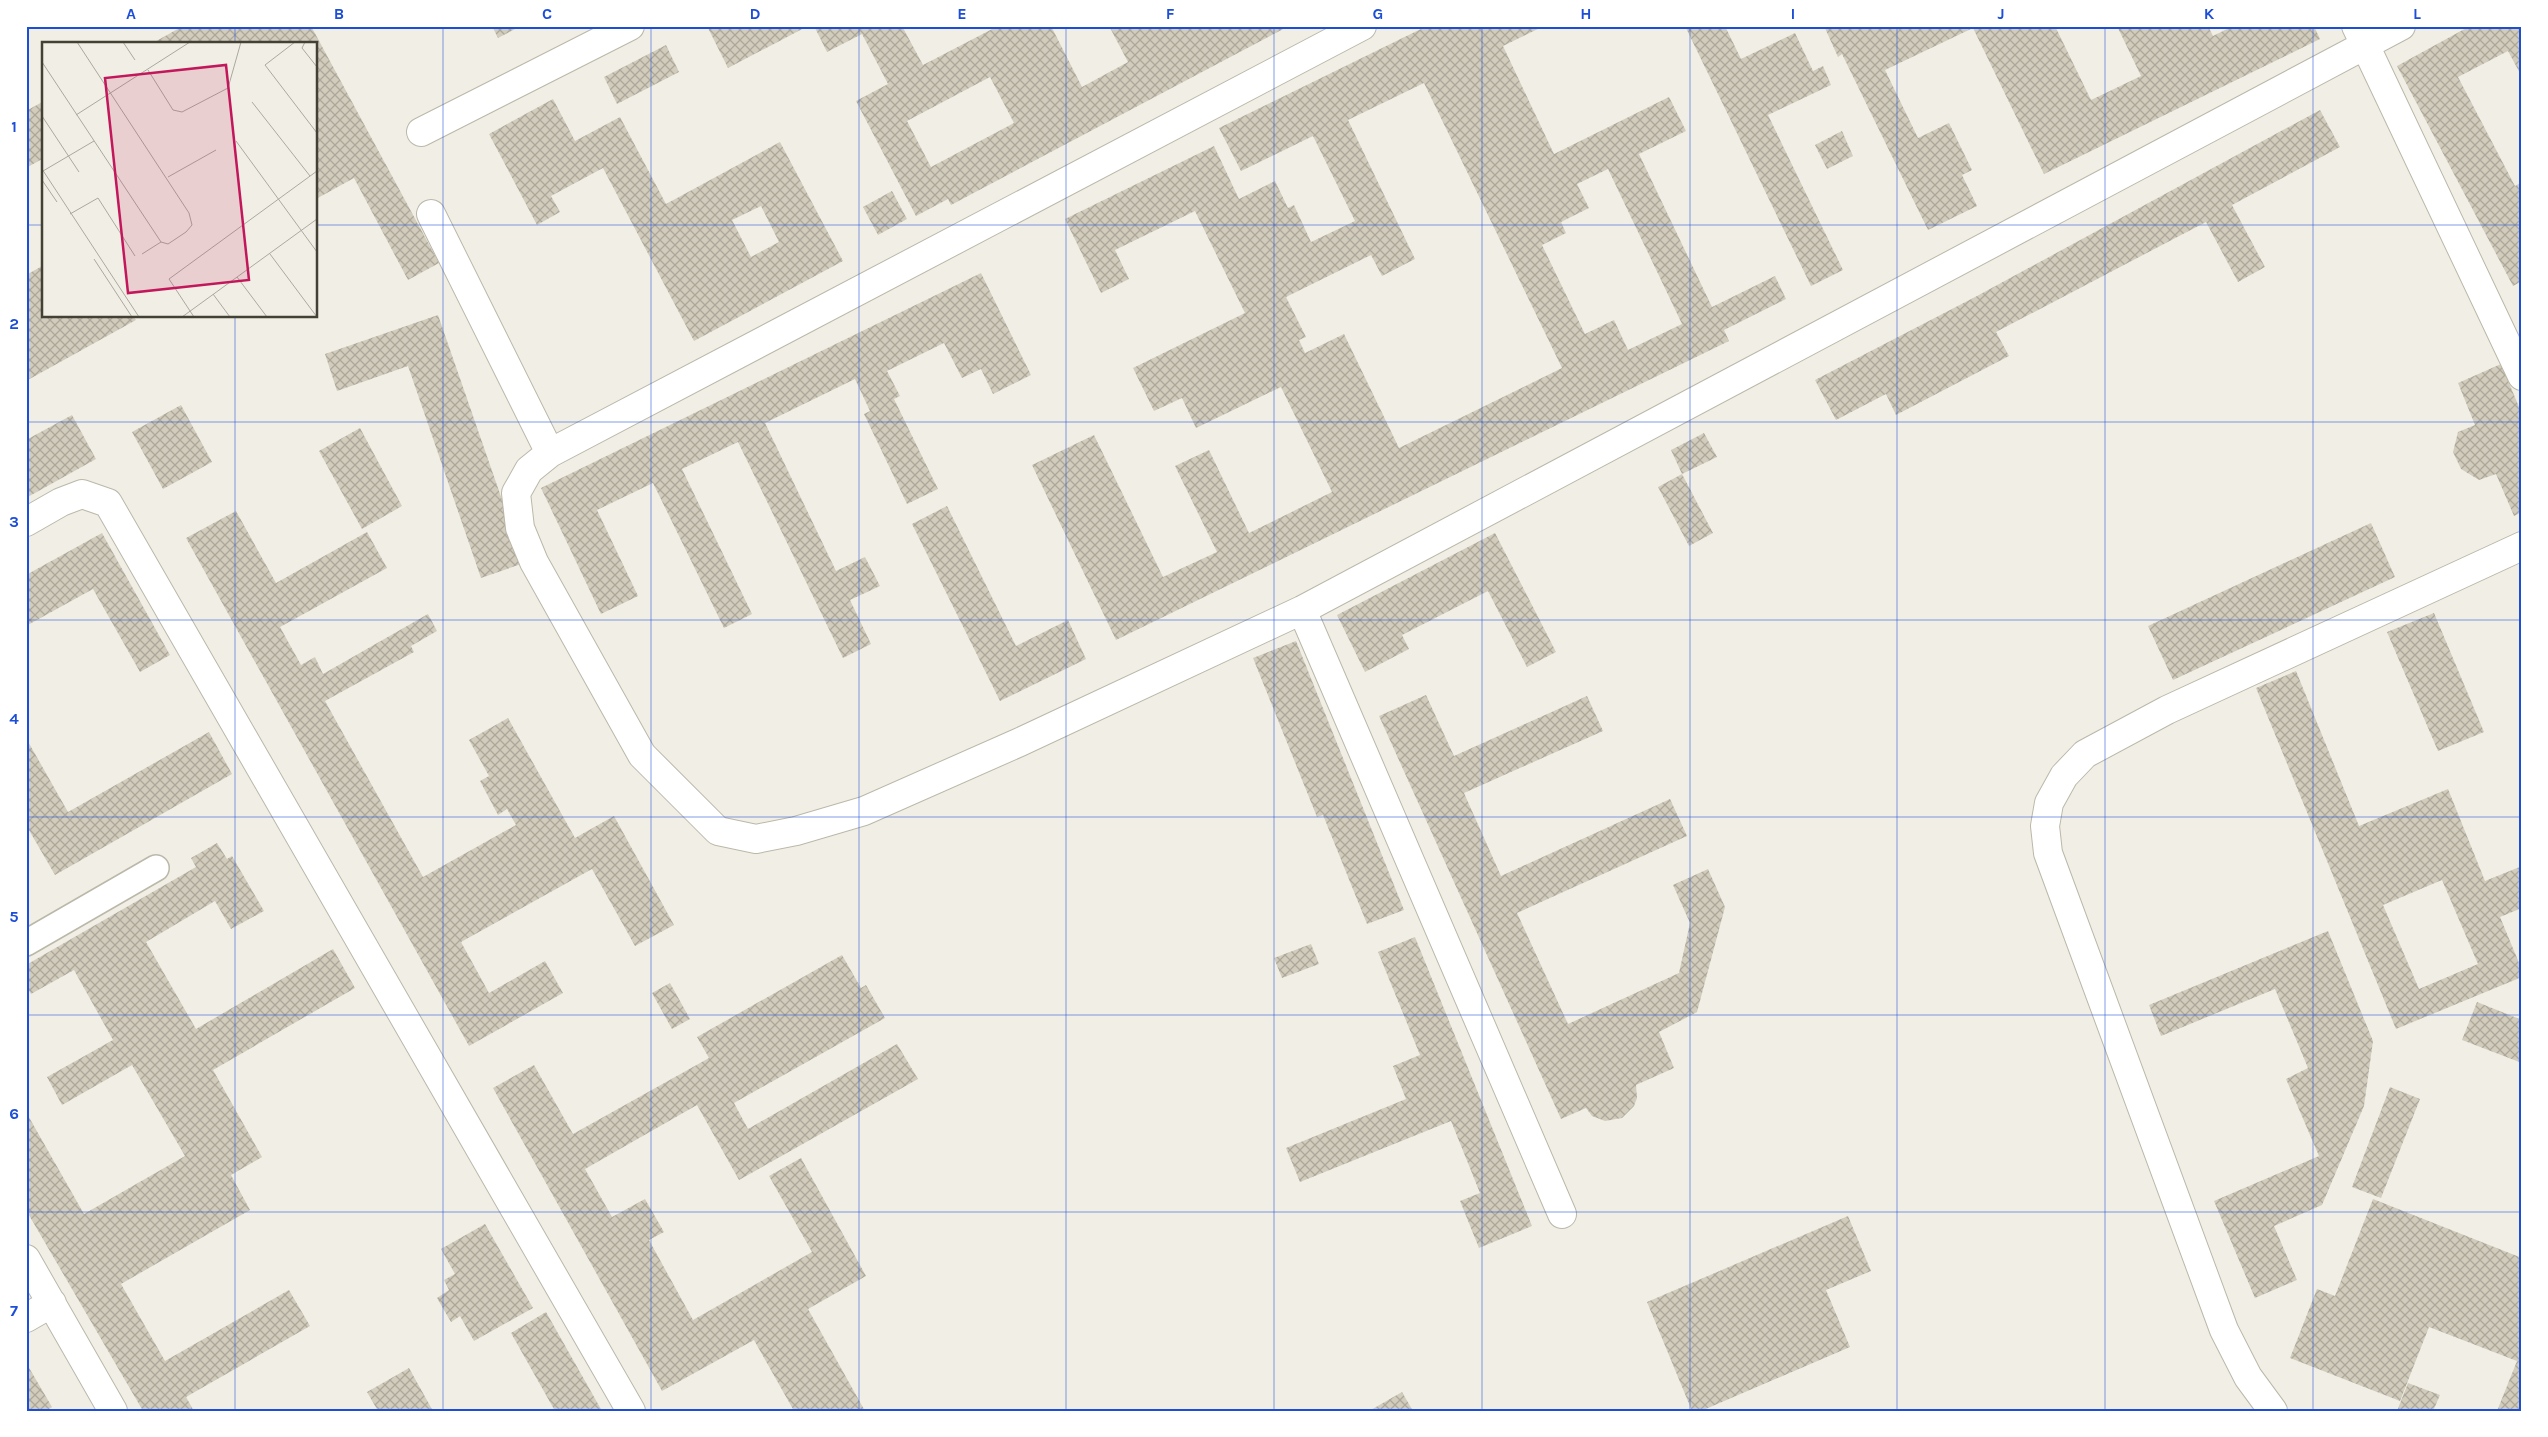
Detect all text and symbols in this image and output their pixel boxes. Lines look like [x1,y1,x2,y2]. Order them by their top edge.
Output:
text: A [126,4,136,23]
text: B [334,4,344,23]
text: C [542,4,552,23]
text: D [750,4,761,23]
text: E [957,4,967,23]
text: F [1166,4,1175,23]
text: G [1373,4,1383,23]
text: H [1580,4,1592,23]
text: I [1791,4,1795,23]
text: J [1997,4,2005,23]
text: K [2204,4,2215,23]
text: L [2413,4,2421,23]
inset map [42,42,318,318]
text: 1 [11,117,17,136]
text: 2 [9,314,19,333]
text: 3 [9,512,19,531]
text: 4 [9,709,19,728]
text: 5 [9,907,19,926]
text: 6 [9,1104,19,1123]
text: 7 [10,1301,18,1320]

